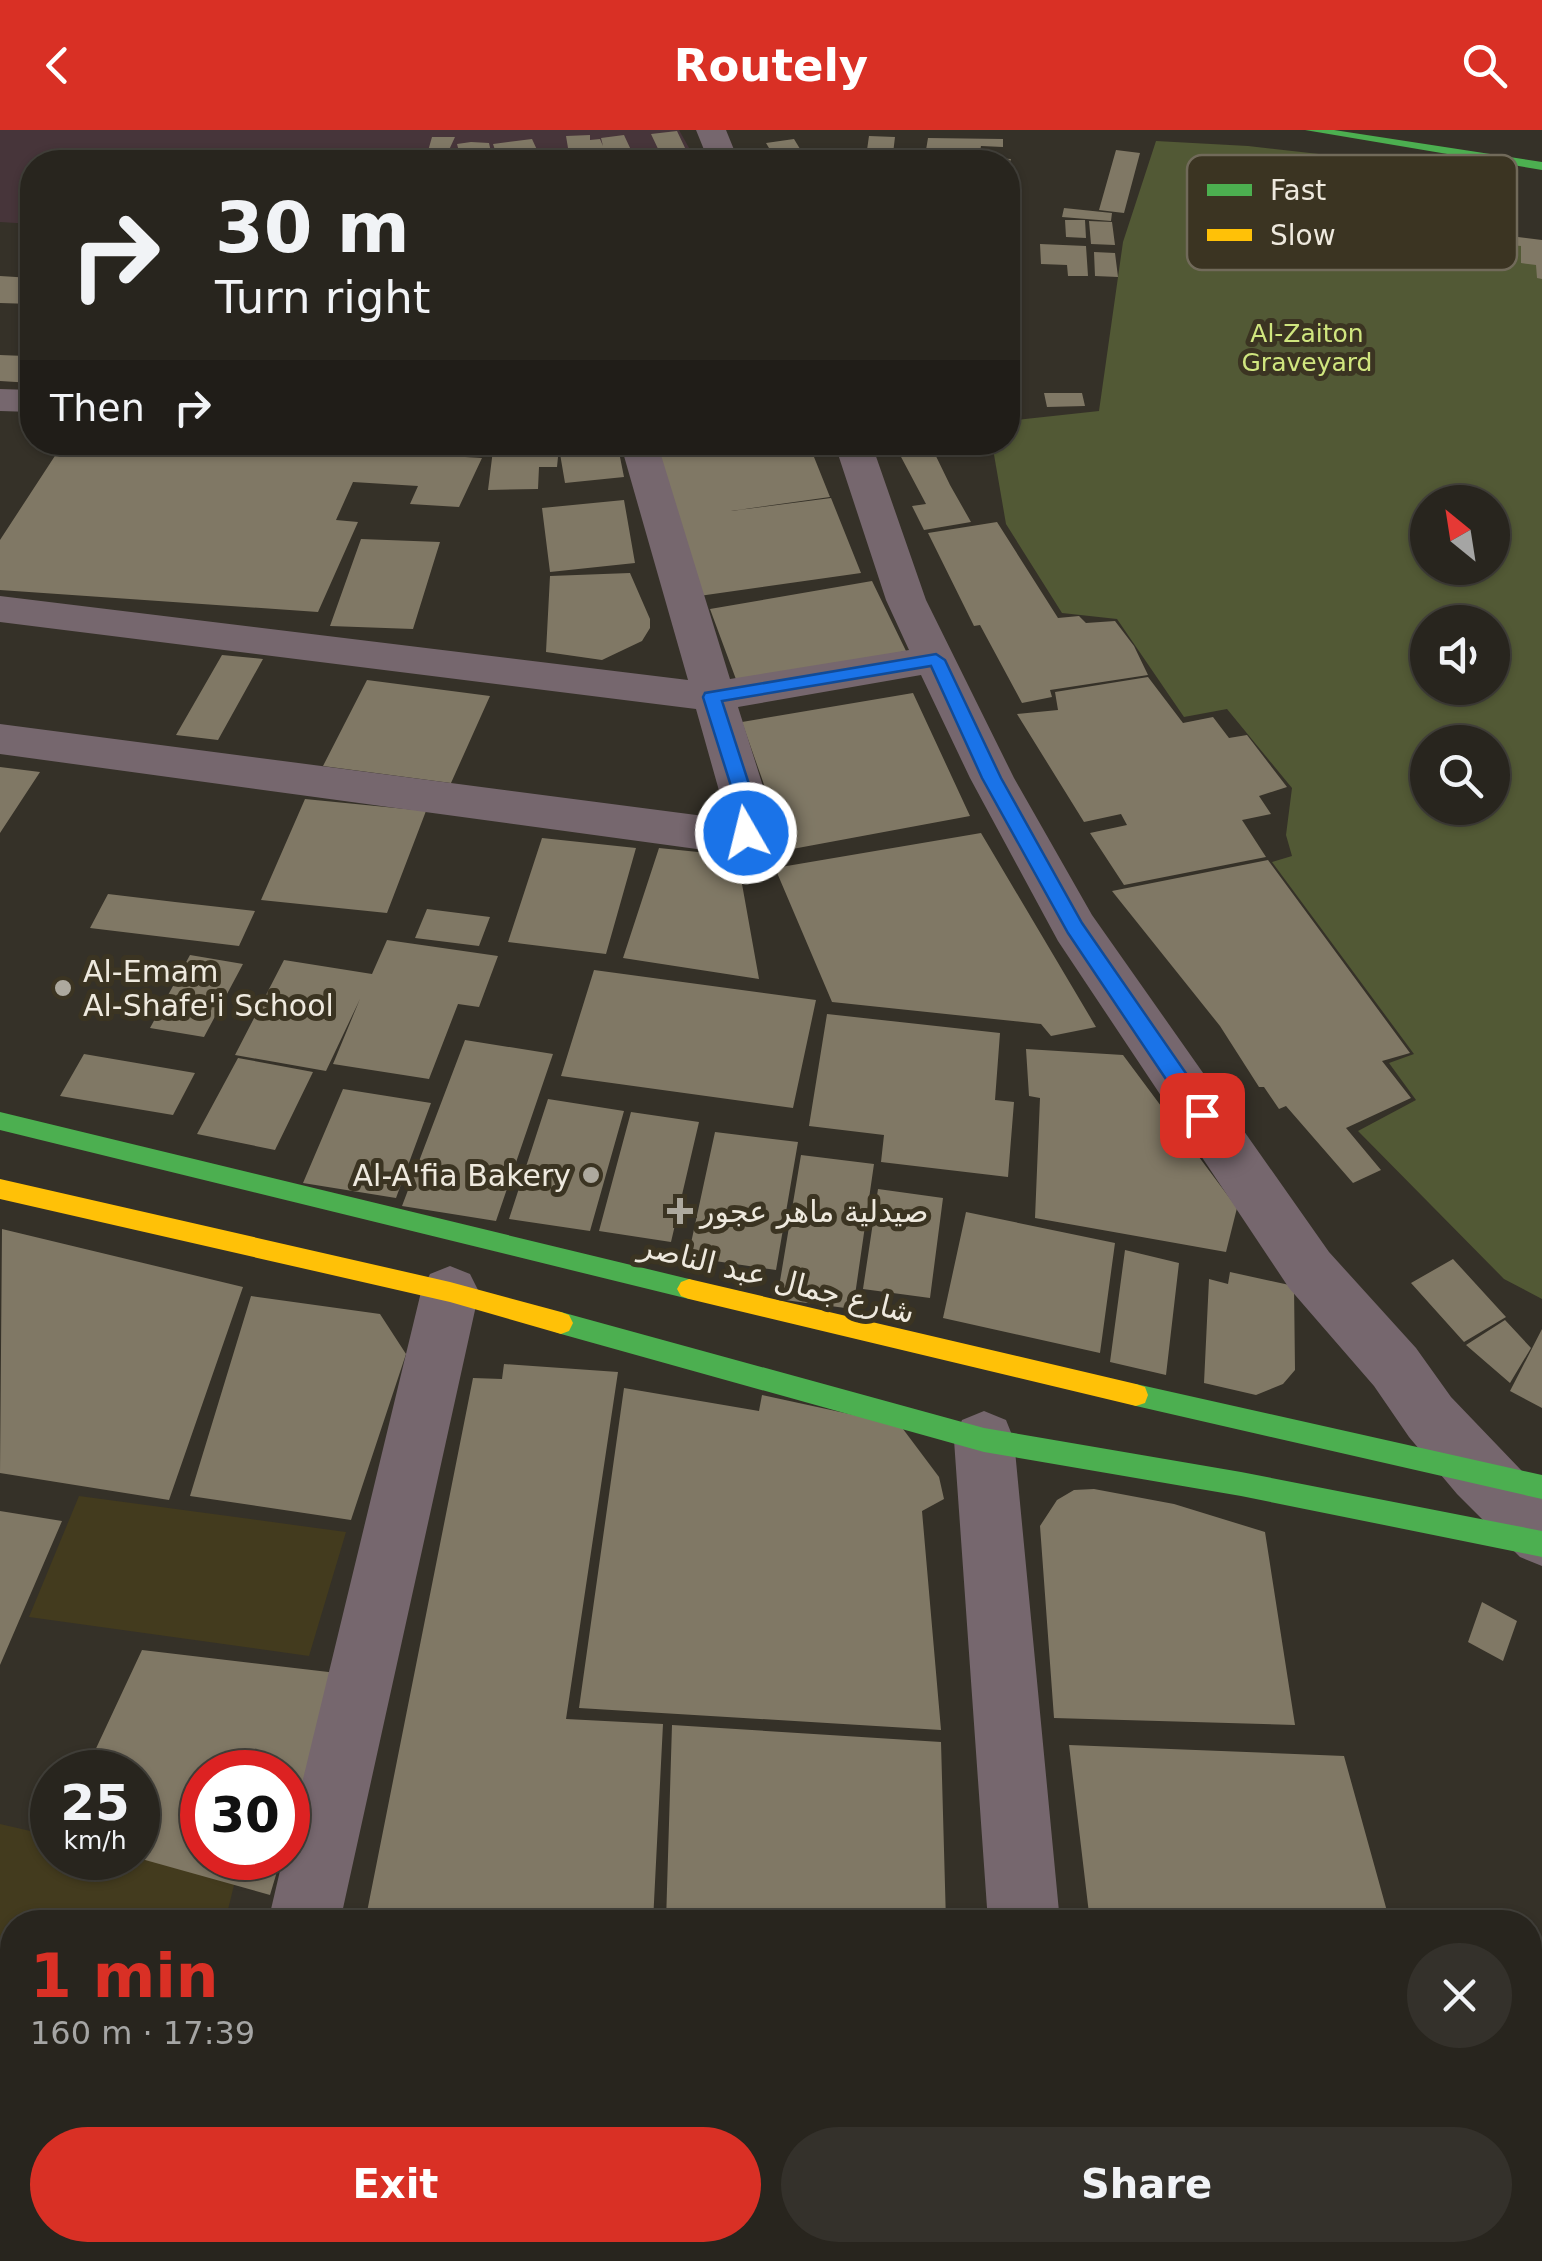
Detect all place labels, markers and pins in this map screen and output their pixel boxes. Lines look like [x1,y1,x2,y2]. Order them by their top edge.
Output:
place label: Al-Emam Al-Shafe'i School [83,954,334,1023]
marker: Al-Emam Al-Shafe'i School [52,977,74,999]
pin [1160,1073,1245,1158]
place label: Al-A'fia Bakery [353,1158,571,1193]
marker: Al-A'fia Bakery [580,1164,602,1186]
place label: صيدلية ماهر عجور [698,1194,928,1229]
marker: صيدلية ماهر عجور [669,1200,691,1222]

